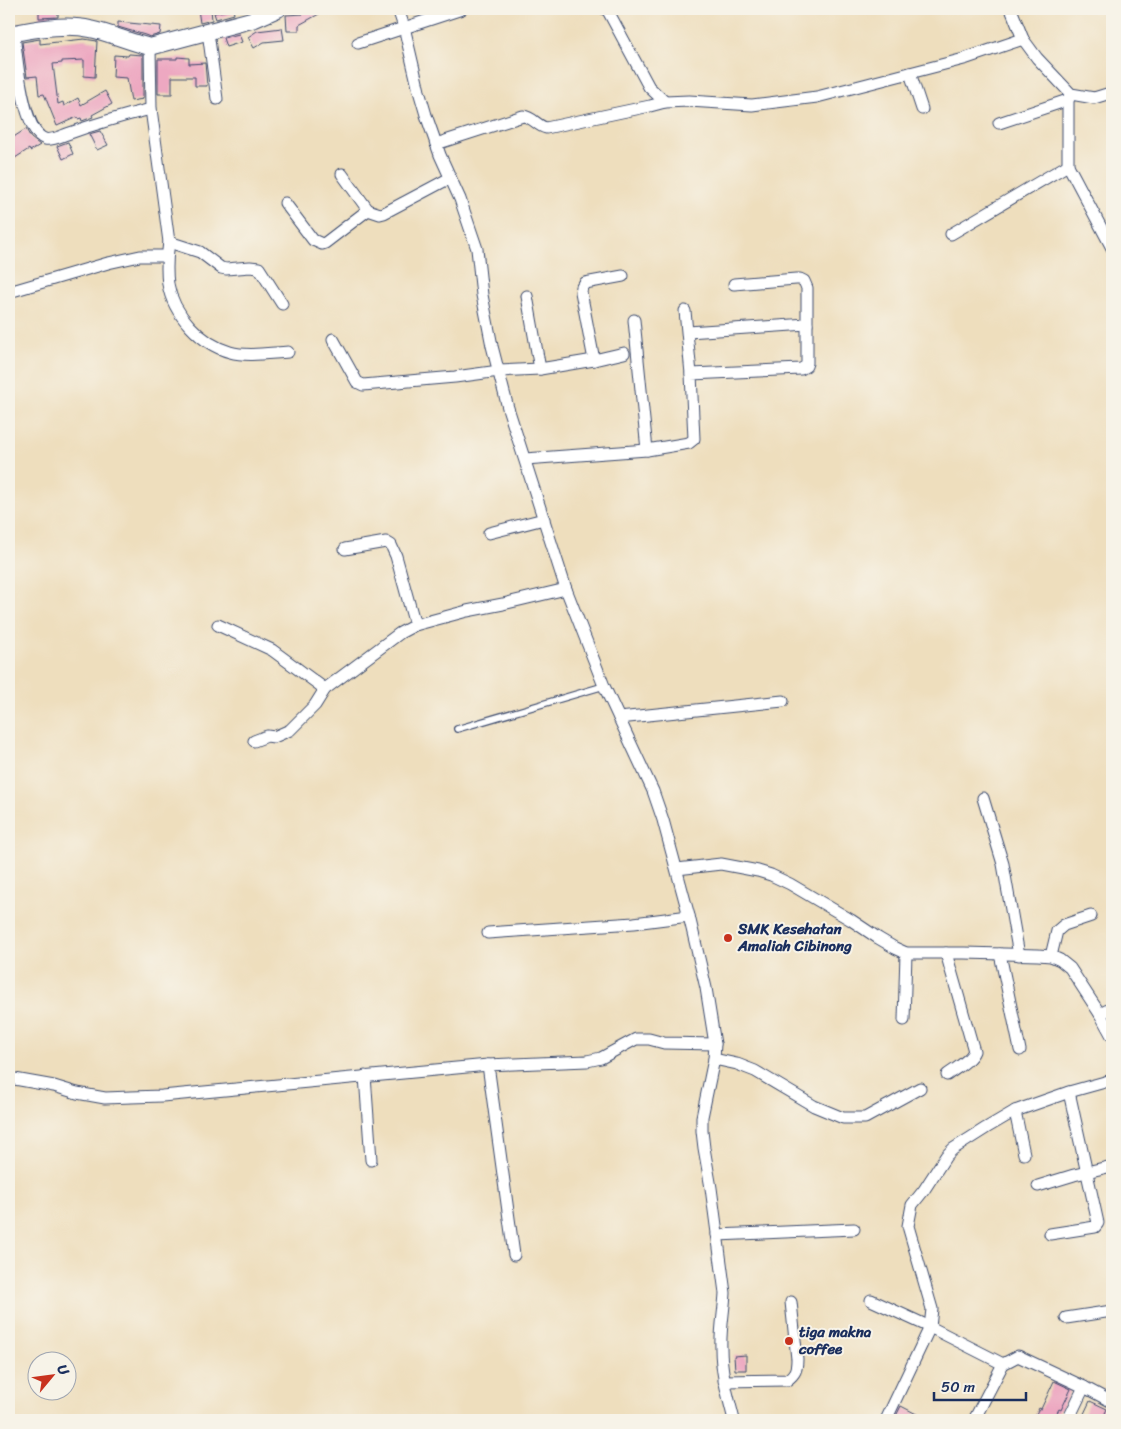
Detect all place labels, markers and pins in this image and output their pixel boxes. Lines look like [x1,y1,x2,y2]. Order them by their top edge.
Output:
place label: SMK Kesehatan Amaliah Cibinong [737,916,852,959]
marker: SMK Kesehatan Amaliah Cibinong [722,932,734,944]
place label: tiga makna coffee [798,1319,872,1362]
marker: tiga makna coffee [783,1335,795,1347]

